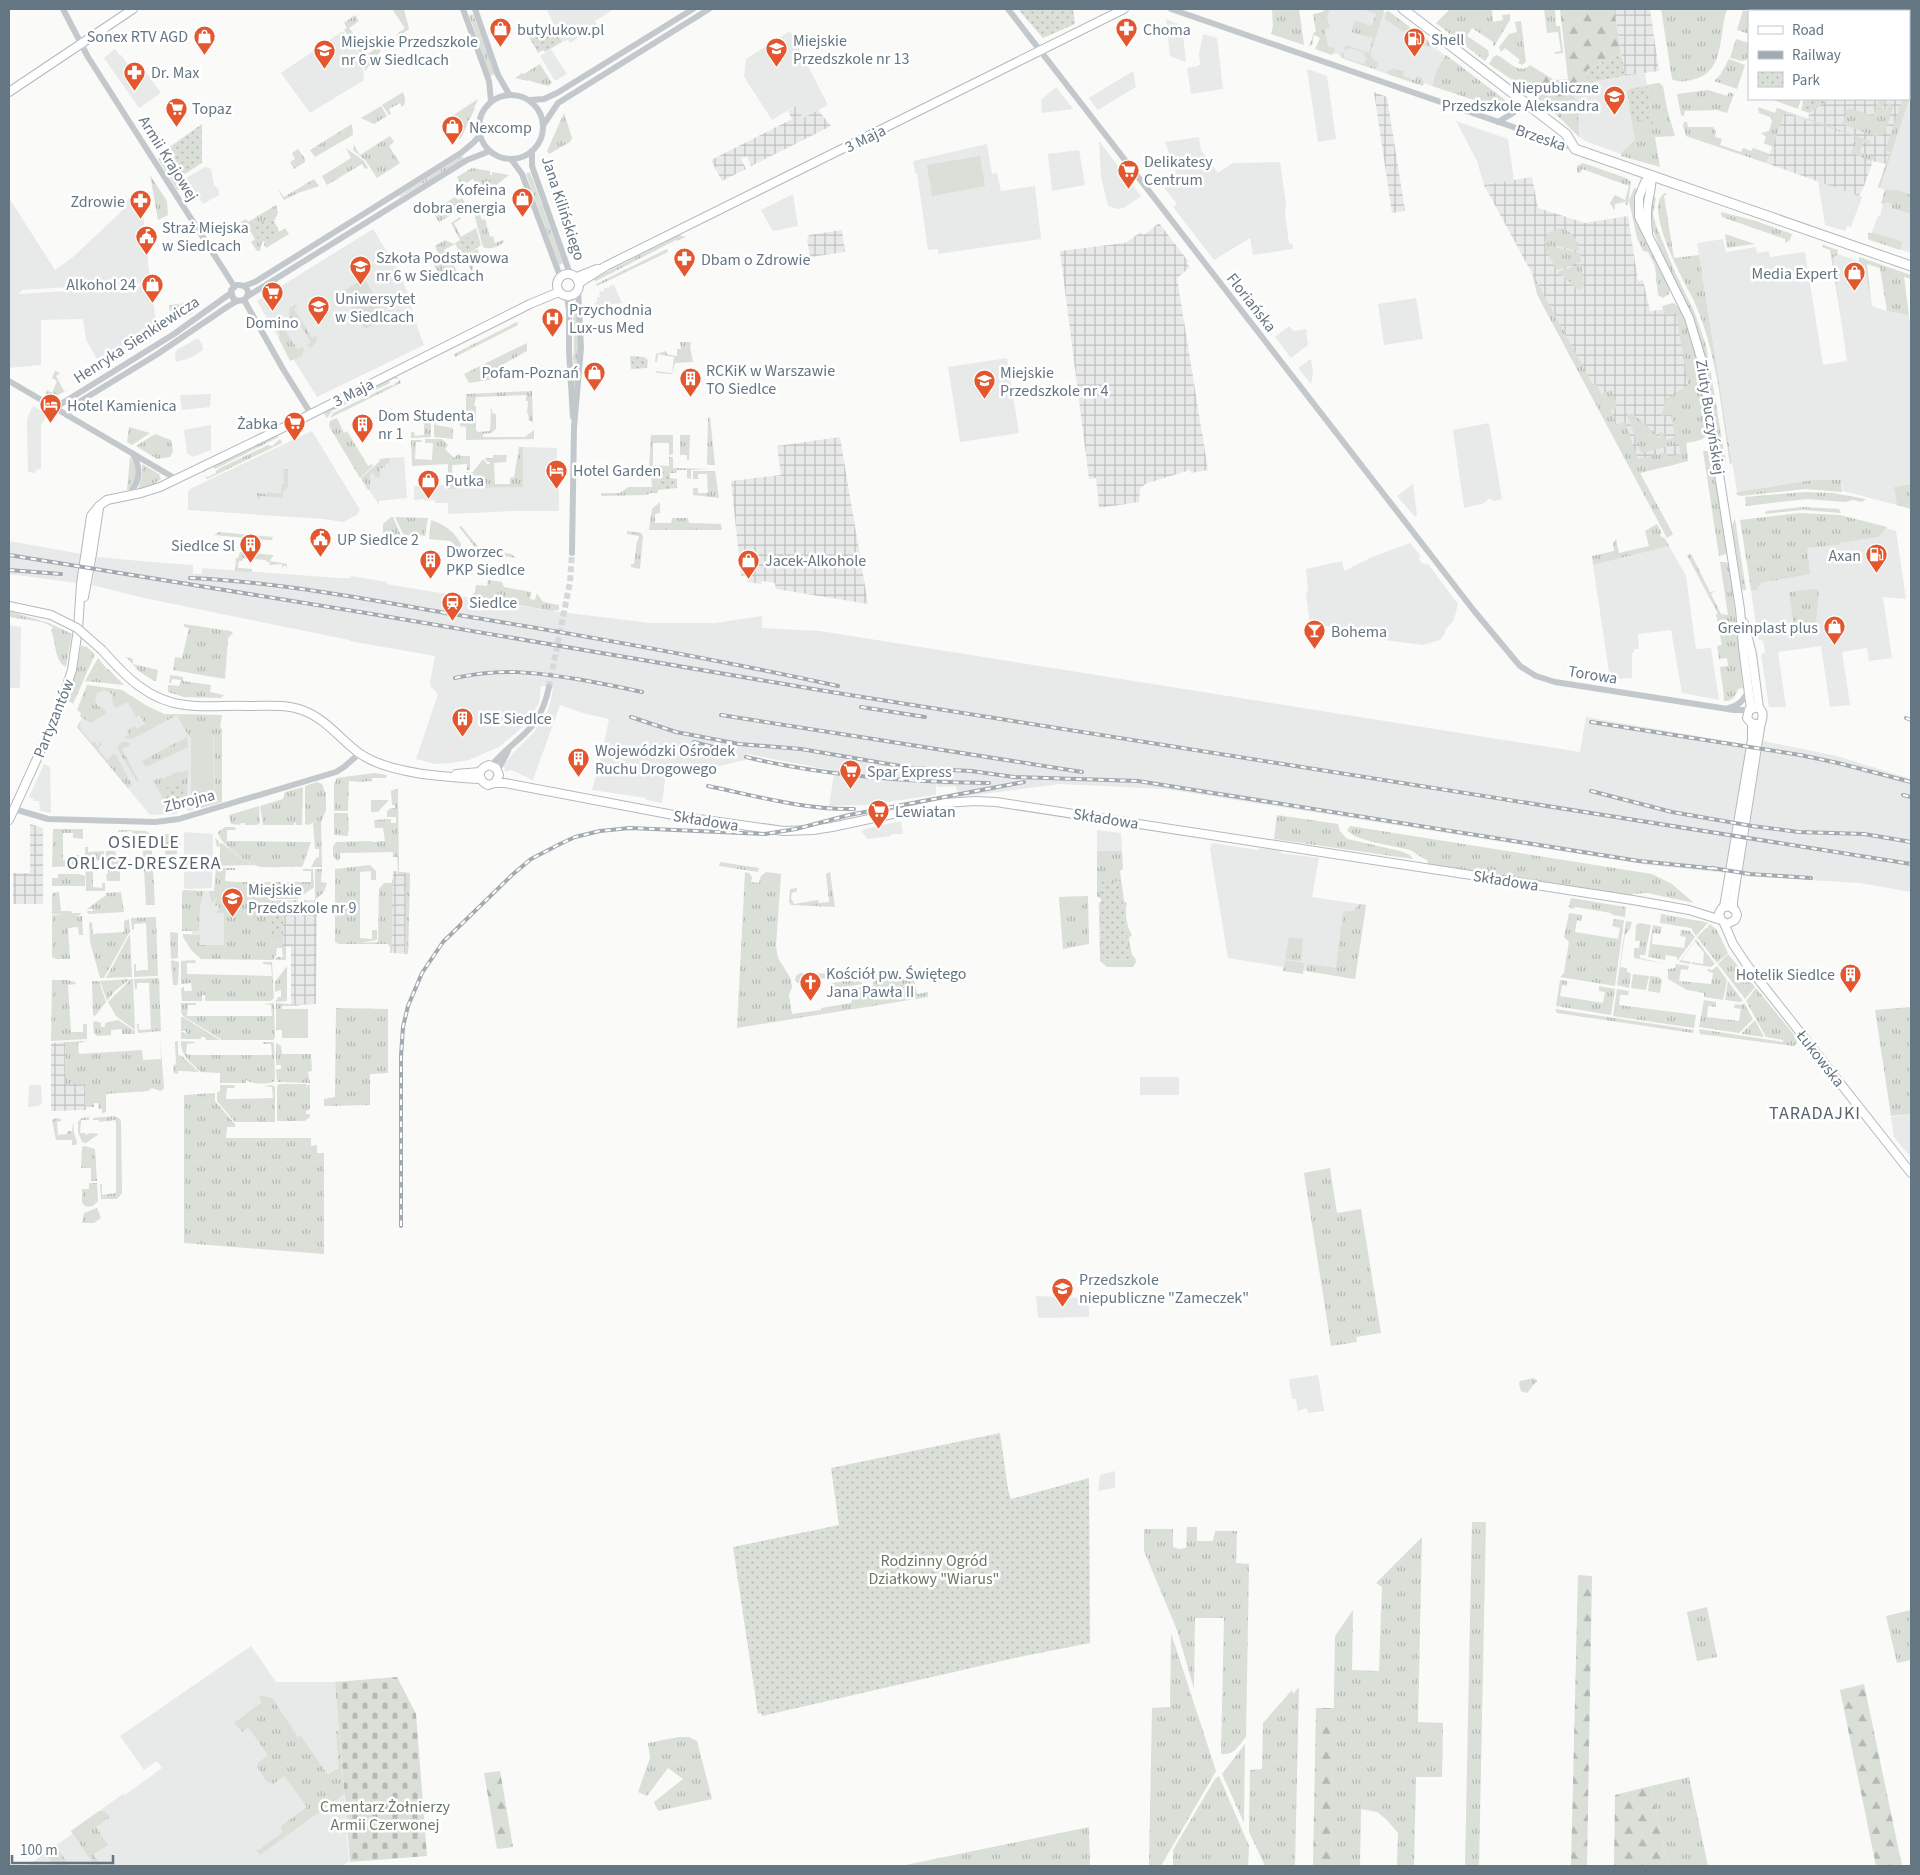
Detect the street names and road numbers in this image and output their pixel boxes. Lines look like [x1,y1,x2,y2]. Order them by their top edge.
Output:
street label: Armii Krajowej [133,112,203,205]
street label: Brzeska [1513,119,1569,157]
street label: 3 Maja [841,120,890,158]
street label: Jana Kilińskiego [536,153,590,263]
street label: Floriańska [1221,268,1281,337]
street label: Henryka Sienkiewicza [69,291,204,389]
street label: Ziuty Buczyńskiej [1690,358,1730,476]
street label: 3 Maja [329,373,378,412]
street label: Torowa [1567,660,1619,690]
street label: Partyzantów [28,675,80,761]
street label: Zbrojna [161,784,217,818]
street label: Składowa [1071,803,1140,835]
street label: Składowa [671,805,740,837]
street label: Składowa [1471,865,1540,897]
street label: Łukowska [1790,1025,1849,1092]

